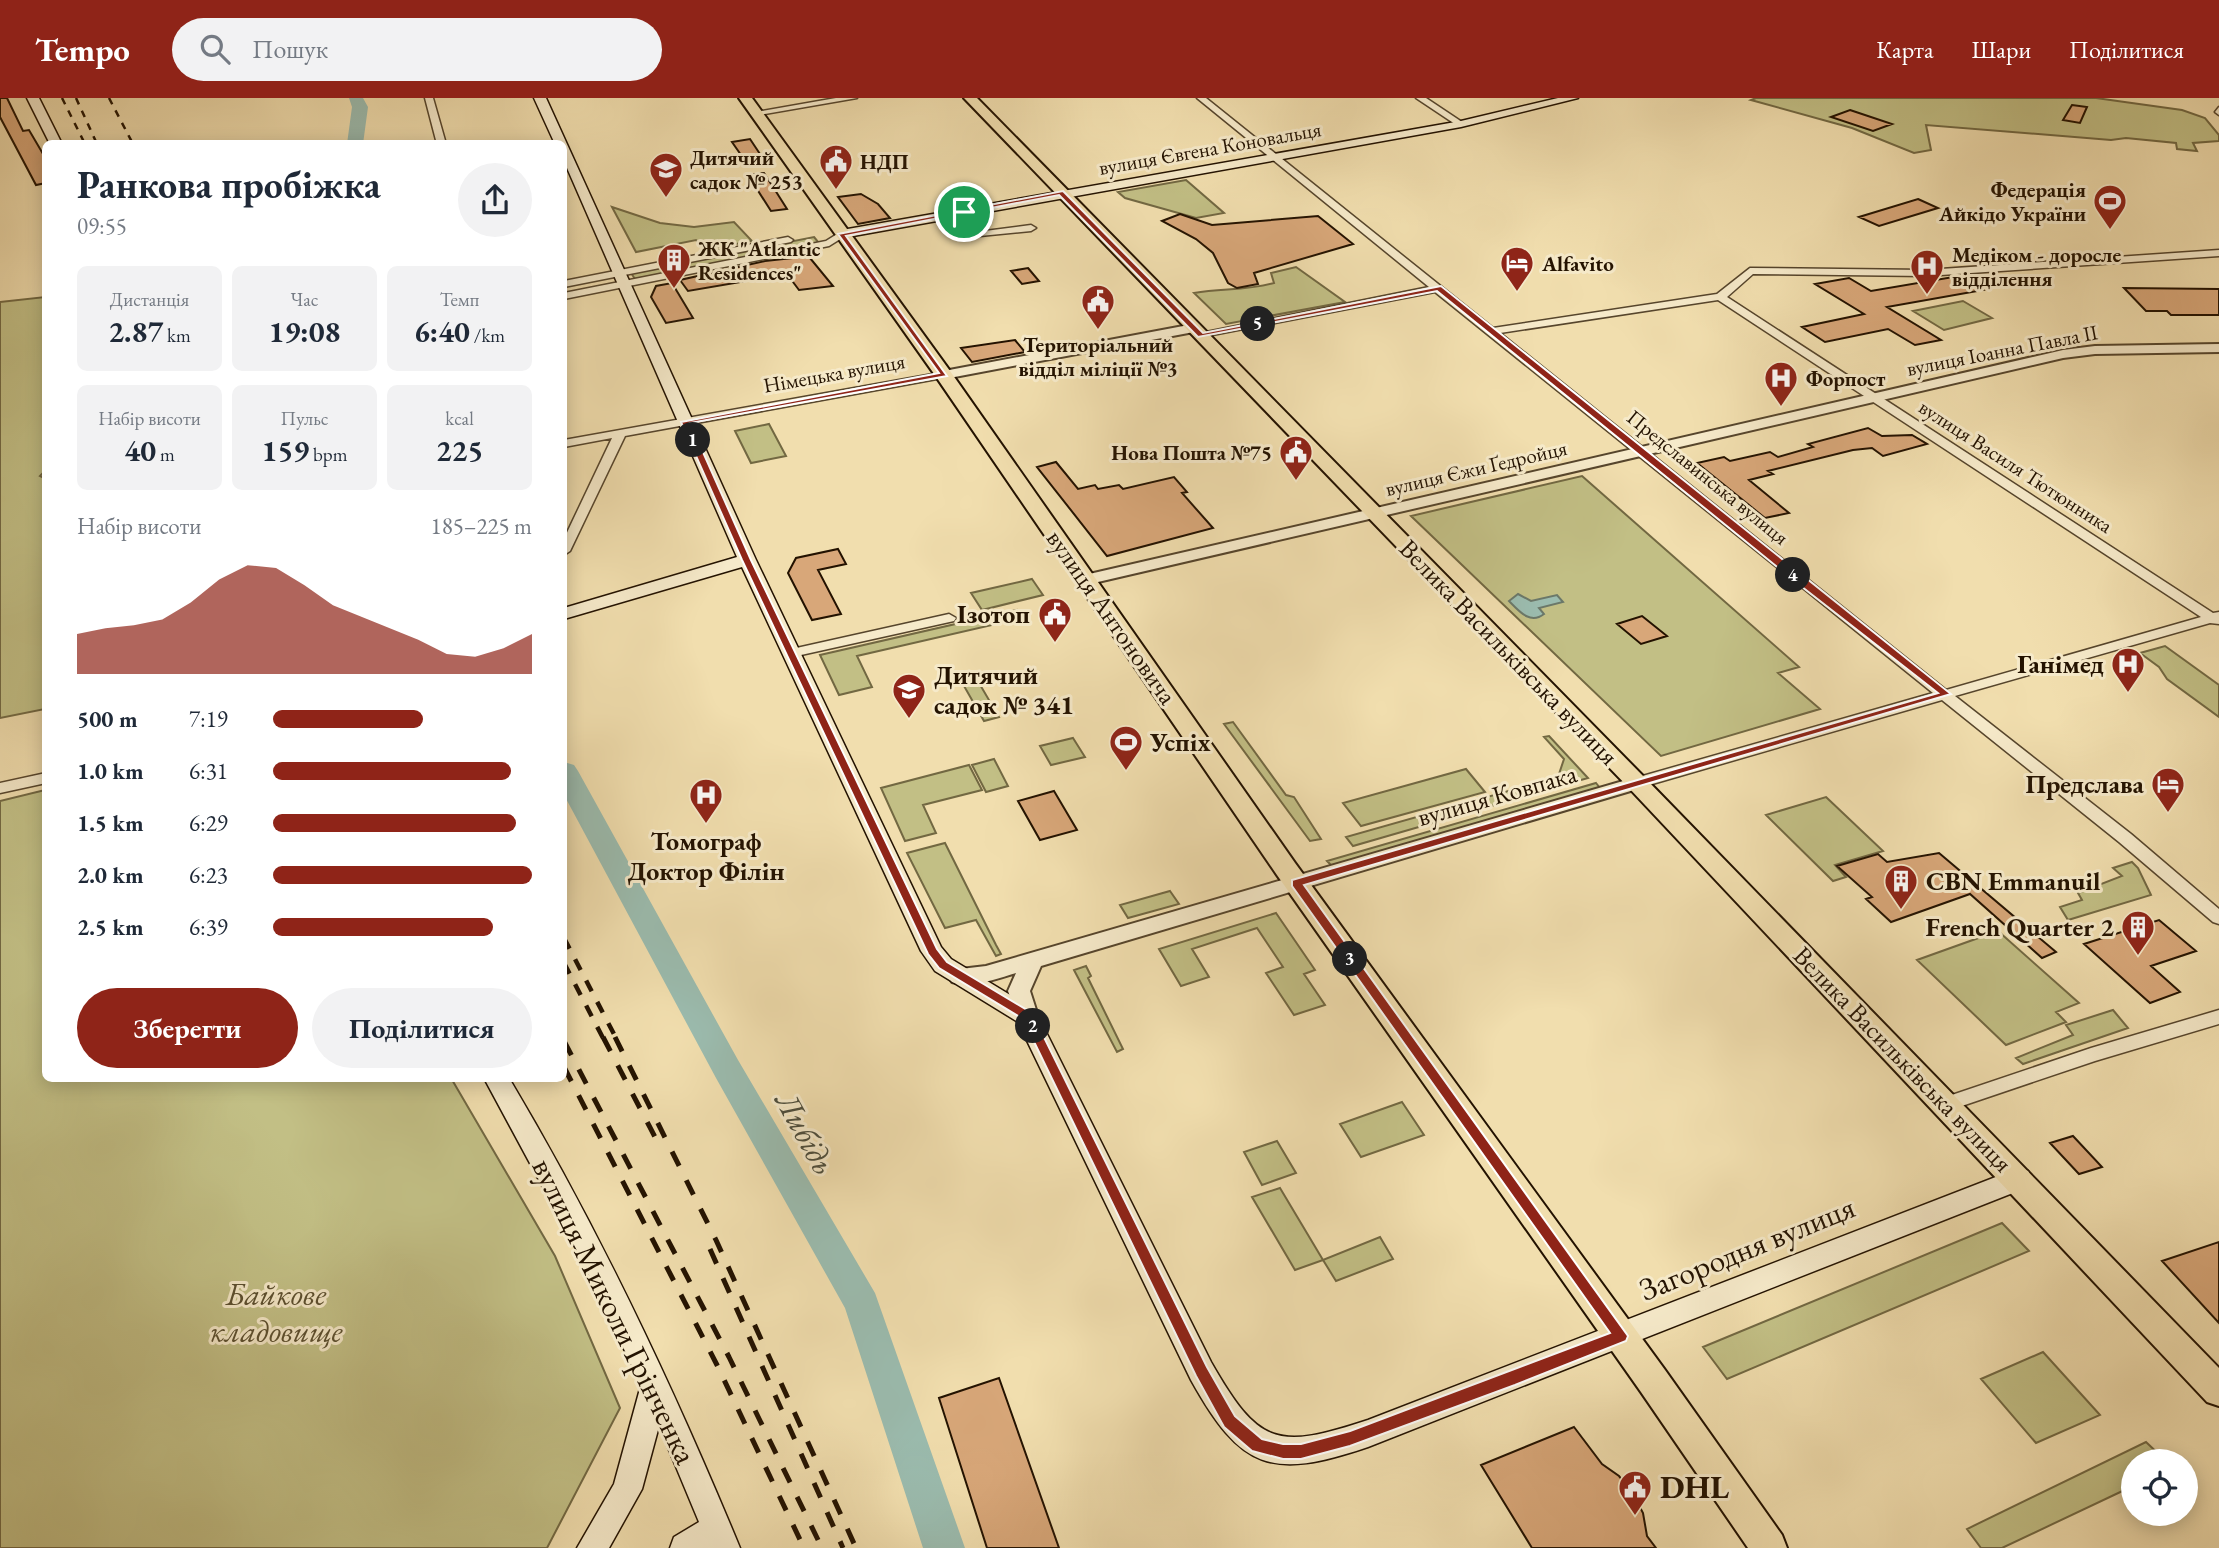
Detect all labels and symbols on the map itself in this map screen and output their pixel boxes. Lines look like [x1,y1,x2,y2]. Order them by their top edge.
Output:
street label: вулиця Євгена Коновальця [1097,115,1323,181]
public building icon: НДП [817,142,855,191]
place label: Дитячий садок № 253 [690,144,803,195]
place label: НДП [860,148,909,175]
school or university icon: Дитячий садок № 253 [647,150,685,199]
place label: Федерація Айкідо України [1938,176,2086,227]
pin [934,182,994,242]
sports icon: Федерація Айкідо України [2091,182,2129,231]
place label: ЖК "Atlantic Residences" [697,235,821,286]
building icon: ЖК "Atlantic Residences" [655,241,693,290]
place label: Медіком - доросле відділення [1952,241,2121,292]
hotel icon: Alfavito [1498,244,1536,293]
hospital icon: Медіком - доросле відділення [1908,247,1946,296]
place label: Alfavito [1541,250,1614,277]
public building icon: Територіальний відділ міліції №3 [1079,282,1117,331]
pin: 5 [1240,306,1276,342]
street label: вулиця Іоанна Павла II [1904,318,2100,382]
place label: Територіальний відділ міліції №3 [1018,331,1178,382]
street label: Німецька вулиця [761,347,907,399]
hospital icon: Форпост [1762,359,1800,408]
place label: Форпост [1806,365,1886,392]
street label: вулиця Василя Тютюнника [1914,393,2119,539]
street label: Предславинська вулиця [1621,403,1795,551]
pin: 1 [676,422,710,458]
public building icon: Нова Пошта №75 [1277,433,1315,482]
street label: вулиця Єжи Ґедройця [1383,434,1569,502]
place label: Нова Пошта №75 [1111,439,1272,466]
street label: вулиця Антоновича [1039,523,1185,712]
street label: Велика Васильківська вулиця [1392,532,1626,772]
pin: 4 [1776,558,1811,592]
public building icon: Ізотоп [1036,595,1074,644]
place label: Ізотоп [957,597,1030,631]
hospital icon: Ганімед [2109,645,2147,694]
place label: Ганімед [2017,647,2104,681]
place label: Дитячий садок № 341 [934,658,1074,722]
school or university icon: Дитячий садок № 341 [890,671,928,720]
sports icon: Успіх [1107,723,1145,772]
place label: Успіх [1149,725,1211,759]
street label: вулиця Ковпака [1413,756,1581,834]
hotel icon: Предслава [2149,765,2187,814]
place label: Предслава [2025,767,2145,801]
hospital icon: Томограф Доктор Філін [687,776,725,825]
place label: Томограф Доктор Філін [628,824,784,888]
building icon: CBN Emmanuil [1882,862,1920,911]
place label: CBN Emmanuil [1926,864,2100,898]
building icon: French Quarter 2 [2119,908,2157,957]
place label: French Quarter 2 [1925,910,2114,944]
street label: Велика Васильківська вулиця [1786,939,2020,1179]
pin: 3 [1332,942,1368,976]
pin: 2 [1016,1009,1050,1044]
water label: Либідь [765,1082,846,1182]
street label: вулиця Миколи Грінченка [523,1151,707,1471]
street label: Загородня вулиця [1633,1186,1861,1310]
park label: Байкове кладовище [210,1273,344,1352]
place label: DHL [1660,1466,1729,1508]
public building icon: DHL [1616,1468,1654,1517]

